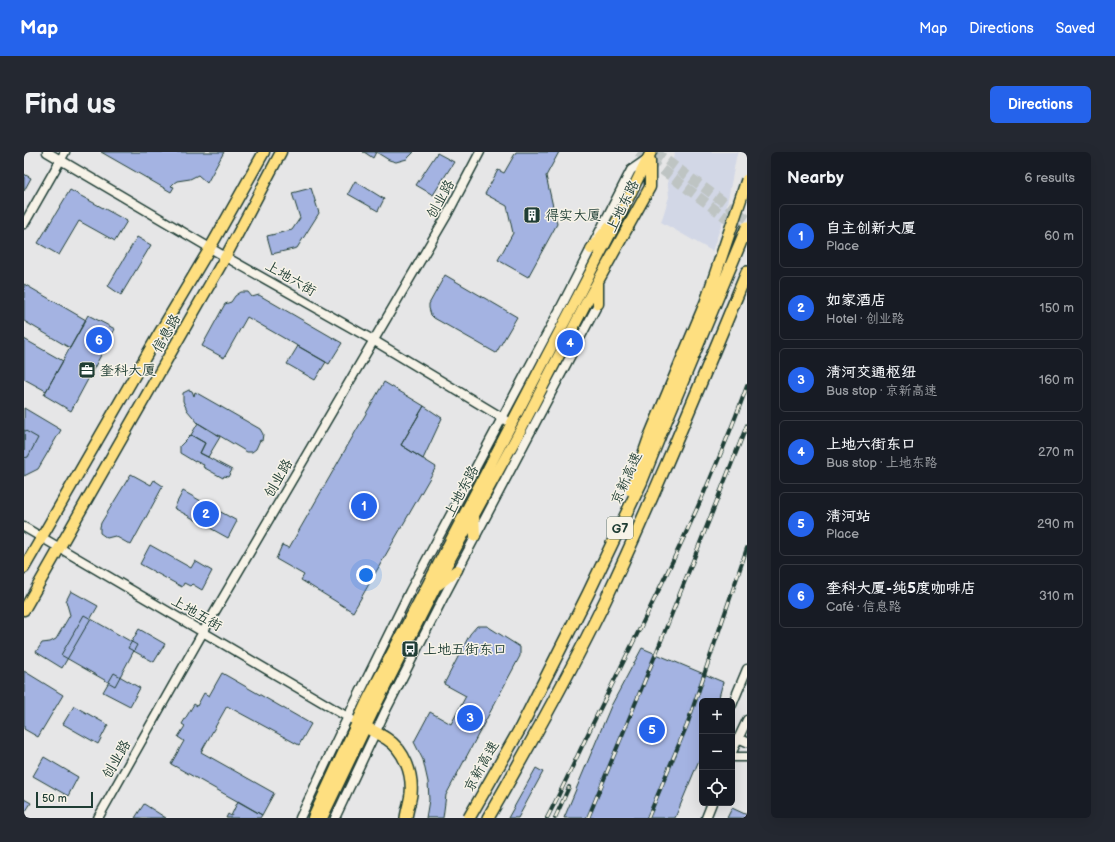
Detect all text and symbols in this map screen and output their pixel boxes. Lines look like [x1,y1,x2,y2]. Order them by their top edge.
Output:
text: Map [20,17,58,40]
text: Map [919,20,947,37]
text: Directions [969,20,1034,37]
text: Saved [1056,20,1095,37]
button: Directions [990,86,1091,123]
text: Find us [24,88,116,121]
text: Nearby [787,168,844,188]
text: 6 results [1025,170,1075,186]
street label: 创业路 [423,177,458,222]
street label: 上地东路 [603,177,642,235]
building icon: 得实大厦 [522,205,542,225]
place label: 得实大厦 [545,207,601,224]
text: 自主创新大厦 [826,219,916,238]
text: 1 [798,228,804,244]
text: 60 m [1044,228,1074,244]
text: Place [826,238,859,254]
street label: 上地六街 [262,257,319,300]
text: 如家酒店 [826,291,886,310]
text: 2 [797,300,805,316]
text: 150 m [1040,300,1074,316]
street label: 信息路 [149,311,184,356]
text: Hotel · 创业路 [826,311,904,327]
pin: 6 [86,325,112,355]
pin: 4 [557,328,583,358]
office icon: 奎科大厦 [77,360,97,380]
place label: 奎科大厦 [100,362,156,379]
text: 清河交通枢纽 [826,363,916,382]
text: 3 [797,372,805,388]
text: 160 m [1039,372,1074,388]
text: Bus stop · 京新高速 [826,383,938,399]
text: 上地六街东口 [826,435,916,454]
text: 4 [797,444,805,460]
text: 270 m [1038,444,1074,460]
street label: 京新高速 [607,449,646,507]
text: Bus stop · 上地东路 [826,455,938,471]
street label: 创业路 [261,456,296,501]
street label: 上地东路 [441,463,482,520]
pin: 1 [351,491,377,521]
pin: 2 [193,499,219,529]
text: 清河站 [826,507,871,526]
text: 5 [797,516,805,532]
text: 290 m [1037,516,1074,532]
road number: G7 [607,517,633,539]
text: Place [826,526,859,542]
your location [356,565,376,585]
text: 奎科大厦-纯5度咖啡店 [826,579,976,598]
text: 6 [797,588,805,604]
text: 310 m [1039,588,1074,604]
street label: 上地五街 [168,592,225,635]
text: Café · 信息路 [826,599,901,615]
bus stop icon: 上地五街东口 [400,639,420,659]
place label: 上地五街东口 [423,641,507,658]
map controls [699,698,735,806]
button: + [699,698,735,734]
pin: 3 [457,703,483,733]
pin: 5 [639,715,665,745]
button: − [699,734,735,770]
street label: 创业路 [99,737,134,782]
street label: 京新高速 [460,738,502,795]
button: locate [699,770,735,806]
scale bar [36,790,93,809]
text: 50 m [42,792,67,805]

